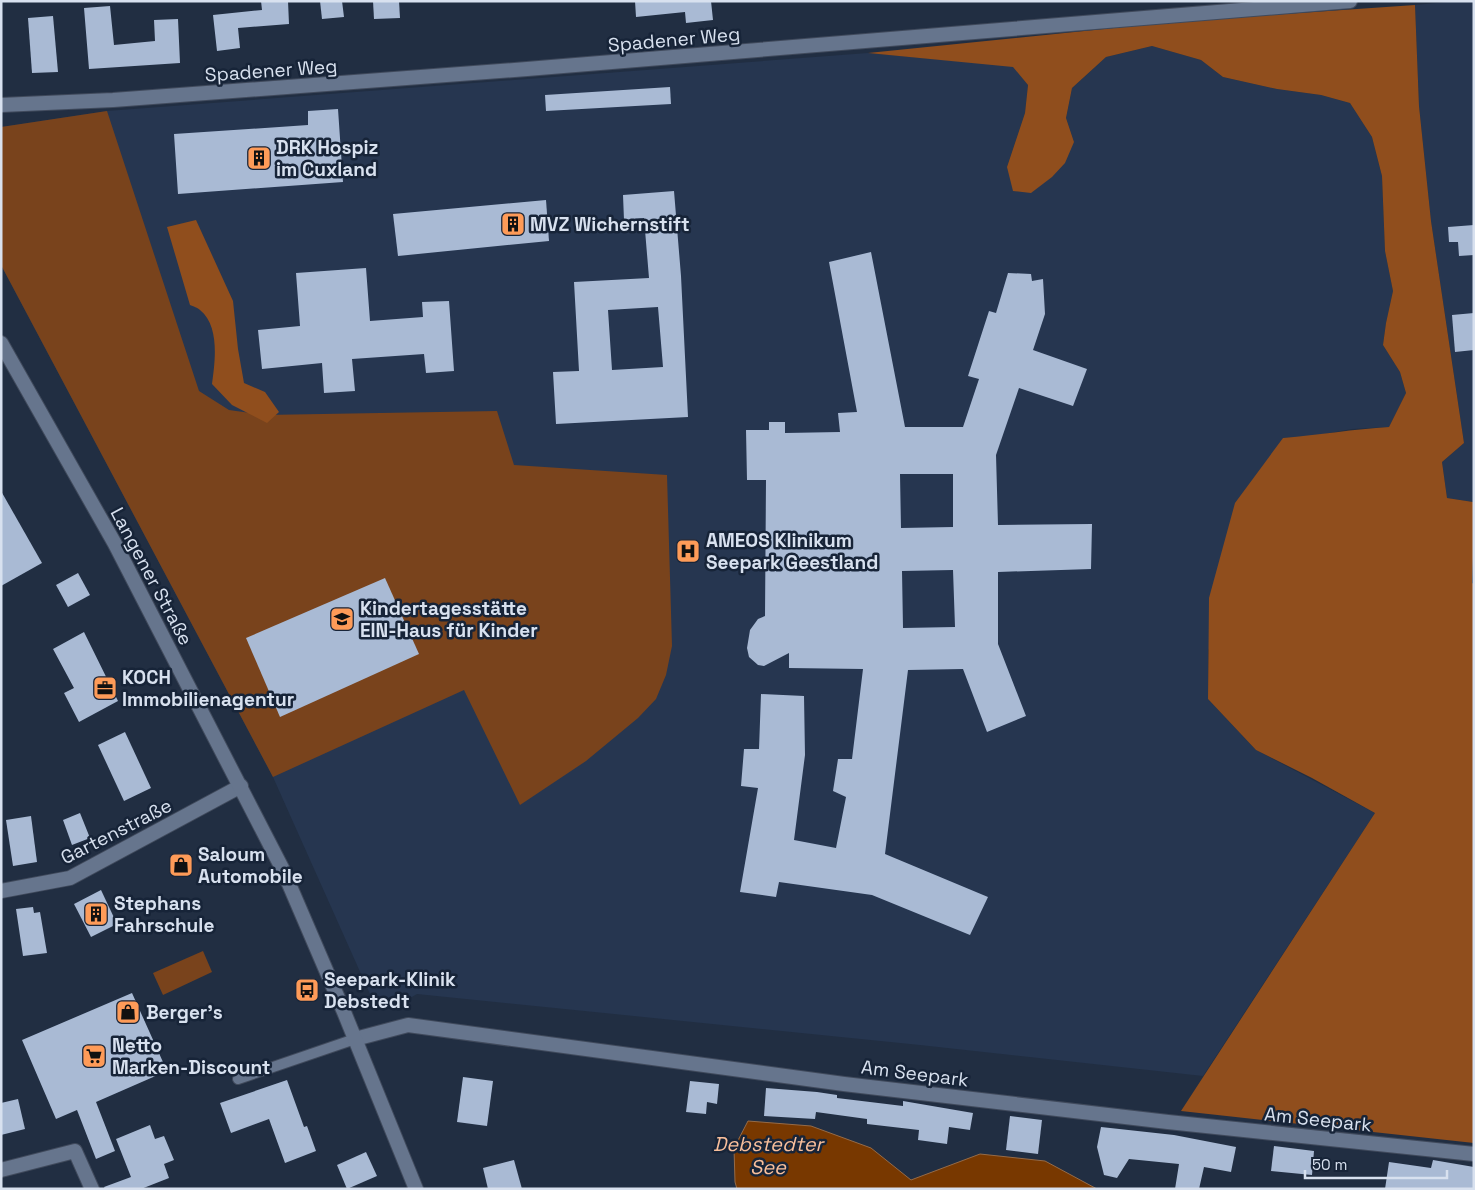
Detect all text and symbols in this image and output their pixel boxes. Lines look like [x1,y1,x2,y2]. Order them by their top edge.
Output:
street label: Spadener Weg [607,21,741,58]
street label: Spadener Weg [204,53,338,88]
place label: DRK Hospiz im Cuxland [276,135,378,182]
building icon: DRK Hospiz im Cuxland [246,145,272,171]
building icon: MVZ Wichernstift [500,211,526,237]
place label: MVZ Wichernstift [530,212,690,237]
street label: Langener Straße [105,503,198,649]
place label: AMEOS Klinikum Seepark Geestland [706,528,878,575]
hospital icon: AMEOS Klinikum Seepark Geestland [675,538,701,564]
place label: Kindertagesstätte EIN-Haus für Kinder [360,596,538,643]
school or university icon: Kindertagesstätte EIN-Haus für Kinder [329,606,355,632]
place label: KOCH Immobilienagentur [122,665,294,712]
office icon: KOCH Immobilienagentur [92,675,118,701]
street label: Gartenstraße [56,793,176,870]
place label: Saloum Automobile [198,842,303,889]
shop icon: Saloum Automobile [168,852,194,878]
place label: Stephans Fahrschule [114,891,214,938]
building icon: Stephans Fahrschule [83,901,109,927]
place label: Seepark-Klinik Debstedt [324,967,456,1014]
bus stop icon: Seepark-Klinik Debstedt [294,977,320,1003]
shop icon: Berger's [115,999,141,1025]
place label: Berger's [146,1000,223,1025]
place label: Netto Marken-Discount [112,1033,271,1080]
supermarket icon: Netto Marken-Discount [81,1043,107,1069]
street label: Am Seepark [860,1055,970,1092]
street label: Am Seepark [1263,1101,1373,1138]
water label: Debstedter See [713,1131,825,1180]
scale bar [1305,1148,1448,1180]
text: 50 m [1312,1155,1347,1174]

